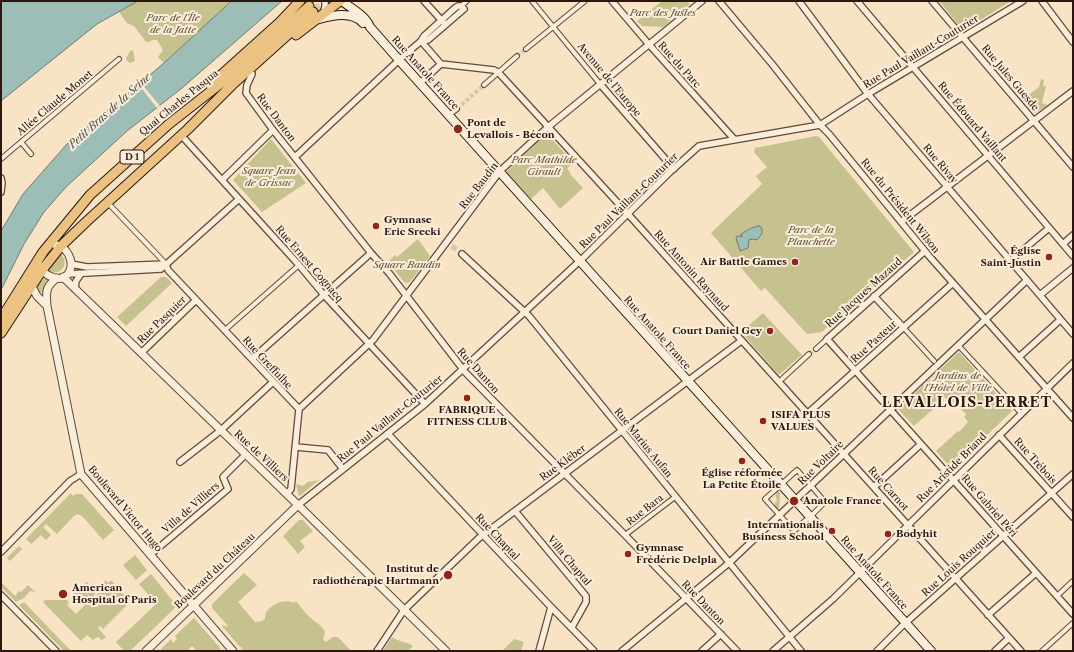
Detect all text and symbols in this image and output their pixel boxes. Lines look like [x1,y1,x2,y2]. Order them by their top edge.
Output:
park label: Parc des Justes [630,7,696,19]
park label: Parc de l'Île de la Jatte [146,12,200,36]
street label: Rue Paul Vaillant-Couturier [861,13,981,91]
street label: Rue Anatole France [389,34,461,112]
street label: Rue du Parc [655,40,703,90]
street label: Avenue de l'Europe [575,41,643,119]
street label: Rue Jules Guesde [979,42,1041,114]
street label: Quai Charles Pasqua [137,67,221,139]
street label: Allée Claude Monet [15,68,95,138]
water label: Petit Bras de la Seine [66,71,154,151]
street label: Rue Édouard Vaillant [935,80,1009,164]
street label: Rue Danton [254,92,298,144]
place label: Pont de Levallois - Bécon [467,117,555,140]
marker: Pont de Levallois - Bécon [452,123,464,135]
street label: Rue Rivay [920,142,960,186]
road number: D 1 [120,150,144,164]
street label: Rue Paul Vaillant-Couturier [577,151,681,251]
park label: Parc Mathilde Girault [511,154,577,178]
street label: Rue du Président Wilson [858,156,942,256]
street label: Rue Baudin [457,160,501,212]
park label: Square Jean de Grissac [242,165,296,188]
place label: Gymnase Eric Srecki [384,214,441,238]
marker: Gymnase Eric Srecki [371,221,381,231]
street label: Rue Ernest Cognacq [273,223,345,305]
park label: Parc de la Planchette [787,224,835,248]
street label: Rue Antonin Raynaud [651,228,731,314]
place label: Église Saint-Justin [981,245,1041,268]
marker: Église Saint-Justin [1044,252,1054,262]
place label: Air Battle Games [700,256,787,268]
street label: Rue Jacques Mazaud [823,256,905,330]
marker: Air Battle Games [790,257,800,267]
park label: Square Baudin [373,259,441,271]
street label: Rue Pasquier [135,294,189,346]
street label: Rue Anatole France [621,294,693,372]
street label: Rue Pasteur [849,318,899,366]
place label: Court Daniel Gey [672,325,762,337]
marker: Court Daniel Gey [765,326,775,336]
street label: Rue Greffulhe [240,334,294,392]
street label: Rue Danton [454,346,502,396]
park label: Jardins de l'Hôtel de Ville [924,370,992,394]
street label: Rue Paul Vaillant-Couturier [335,373,445,465]
marker: FABRIQUE FITNESS CLUB [462,393,472,403]
district label: LEVALLOIS-PERRET [882,395,1052,411]
place label: FABRIQUE FITNESS CLUB [427,404,507,428]
street label: Rue Marius Aufan [611,406,675,480]
place label: ISIFA PLUS VALUES [771,409,830,432]
marker: ISIFA PLUS VALUES [758,416,768,426]
street label: Rue de Villiers [231,428,291,484]
street label: Rue Aristide Briand [915,431,989,505]
street label: Rue Trébois [1011,435,1059,487]
street label: Rue Voltaire [796,438,846,488]
street label: Rue Kléber [538,442,588,484]
marker: Église réformée La Petite Étoile [737,456,747,466]
street label: Boulevard Victor Hugo [85,463,165,555]
street label: Rue Carnot [865,465,911,513]
place label: Église réformée La Petite Étoile [701,467,783,490]
street label: Rue Gabriel Péri [959,472,1019,540]
street label: Villa de Villiers [160,480,222,536]
street label: Rue Bara [624,492,666,528]
marker: Anatole France [788,495,800,507]
place label: Anatole France [803,495,881,507]
street label: Rue Chaptal [473,511,521,563]
place label: Internationalis Business School [742,519,824,542]
marker: Internationalis Business School [827,526,837,536]
street label: Rue Louis Rouquier [920,527,998,599]
place label: Bodyhit [896,528,937,540]
marker: Bodyhit [883,529,893,539]
street label: Boulevard du Château [172,531,258,611]
street label: Villa Chaptal [545,534,593,588]
street label: Rue Anatole France [838,534,910,612]
place label: Gymnase Frédéric Delpla [636,542,717,566]
marker: Gymnase Frédéric Delpla [623,549,633,559]
place label: Institut de radiothérapie Hartmann [312,563,439,586]
marker: Institut de radiothérapie Hartmann [442,569,454,581]
street label: Rue Danton [679,578,727,628]
place label: American Hospital of Paris [72,582,157,606]
marker: American Hospital of Paris [57,588,69,600]

